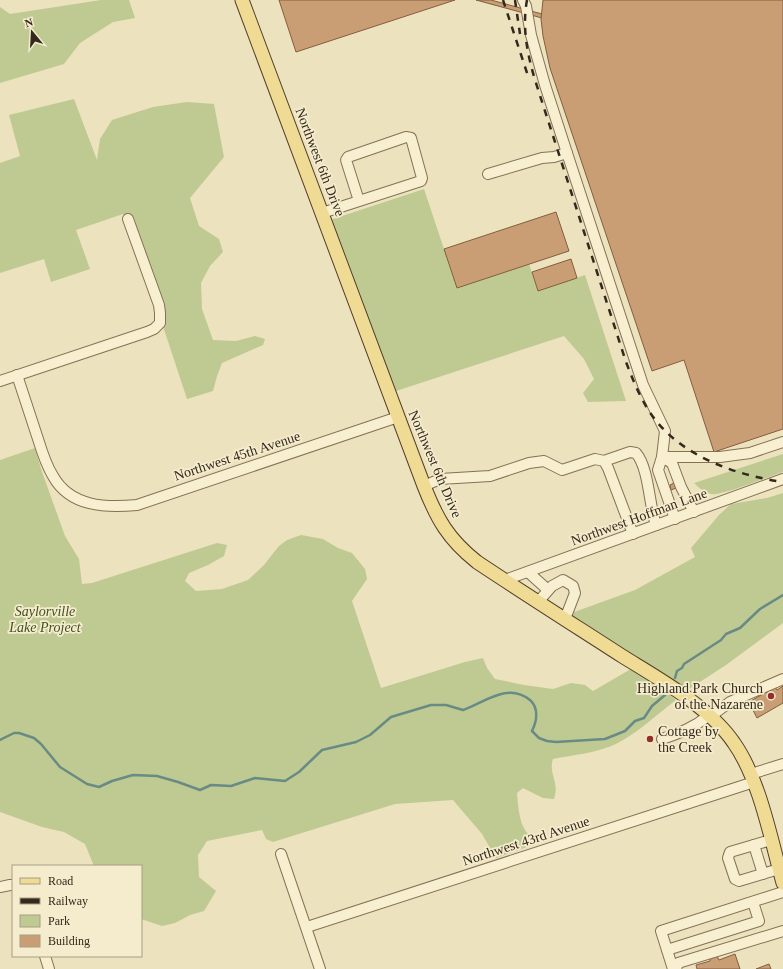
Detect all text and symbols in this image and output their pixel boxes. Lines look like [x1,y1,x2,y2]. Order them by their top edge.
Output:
north arrow [12,12,52,52]
text: N [23,16,35,29]
street label: Northwest 6th Drive [292,106,348,218]
street label: Northwest 6th Drive [406,408,464,520]
street label: Northwest 45th Avenue [172,428,302,484]
street label: Northwest Hoffman Lane [569,485,709,549]
park label: Saylorville Lake Project [8,604,82,635]
place label: Highland Park Church of the Nazarene [637,681,763,712]
marker: Highland Park Church of the Nazarene [766,691,776,701]
place label: Cottage by the Creek [658,724,719,755]
marker: Cottage by the Creek [645,734,655,744]
street label: Northwest 43rd Avenue [461,813,591,869]
legend [12,865,142,957]
text: Road [48,874,73,888]
text: Railway [48,894,88,908]
text: Park [48,914,70,928]
text: Building [48,934,90,948]

